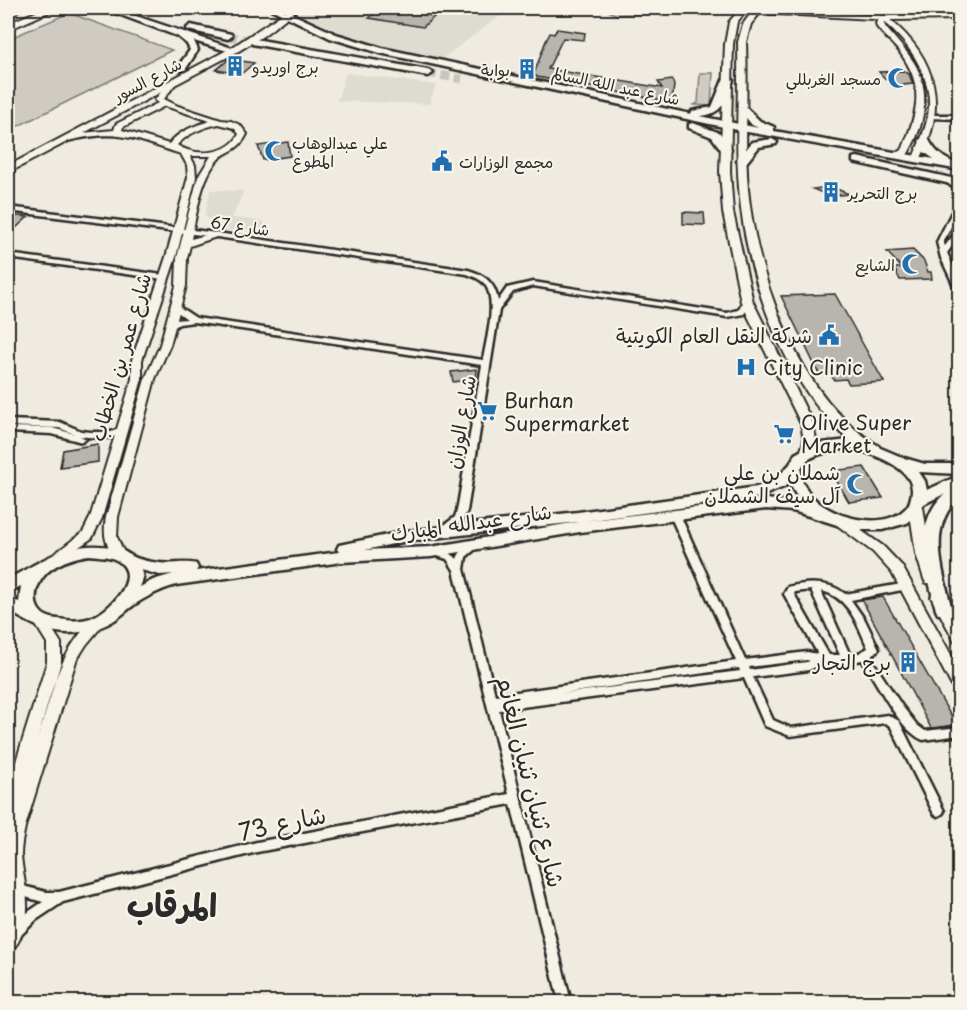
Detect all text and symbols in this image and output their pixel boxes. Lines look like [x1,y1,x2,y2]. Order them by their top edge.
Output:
street label: شارع السور [107,51,186,109]
building icon: برج اوريدو [223,54,247,78]
place label: برج اوريدو [251,54,319,78]
place label: بوابة [481,57,510,81]
building icon: بوابة [515,57,539,81]
street label: شارع عبد الله السالم [549,60,682,112]
place label: مسجد الغربللي [786,66,881,94]
mosque icon: مسجد الغربللي [886,66,910,90]
place label: علي عبدالوهاب المطوع [292,130,388,173]
mosque icon: علي عبدالوهاب المطوع [263,139,287,163]
public building icon: مجمع الوزارات [430,149,454,173]
place label: مجمع الوزارات [459,149,553,174]
building icon: برج التحرير [819,180,843,204]
place label: برج التحرير [846,180,917,204]
street label: شارع 67 [209,209,271,242]
place label: الشايع [855,252,895,277]
mosque icon: الشايع [900,252,924,276]
street label: شارع عمر بن الخطاب [82,269,158,445]
place label: شركة النقل العام الكويتية [616,320,812,352]
public building icon: شركة النقل العام الكويتية [817,323,841,347]
place label: City Clinic [763,352,863,382]
hospital icon: City Clinic [734,355,758,379]
street label: شارع الوزان [437,373,483,471]
place label: Burhan Supermarket [504,385,630,438]
supermarket icon: Burhan Supermarket [475,399,499,423]
place label: Olive Super Market [801,407,912,460]
supermarket icon: Olive Super Market [772,422,796,446]
place label: شملان بن علي آل سيف الشملان [704,457,841,510]
mosque icon: شملان بن علي آل سيف الشملان [845,472,869,496]
street label: شارع عبدالله المبارك [388,496,554,548]
place label: برج التجار [811,647,891,677]
building icon: برج التجار [896,650,920,674]
street label: شارع ثنيان ثنيان الغانم [486,671,576,891]
street label: شارع 73 [235,795,329,850]
district label: المرقاب [127,880,217,928]

